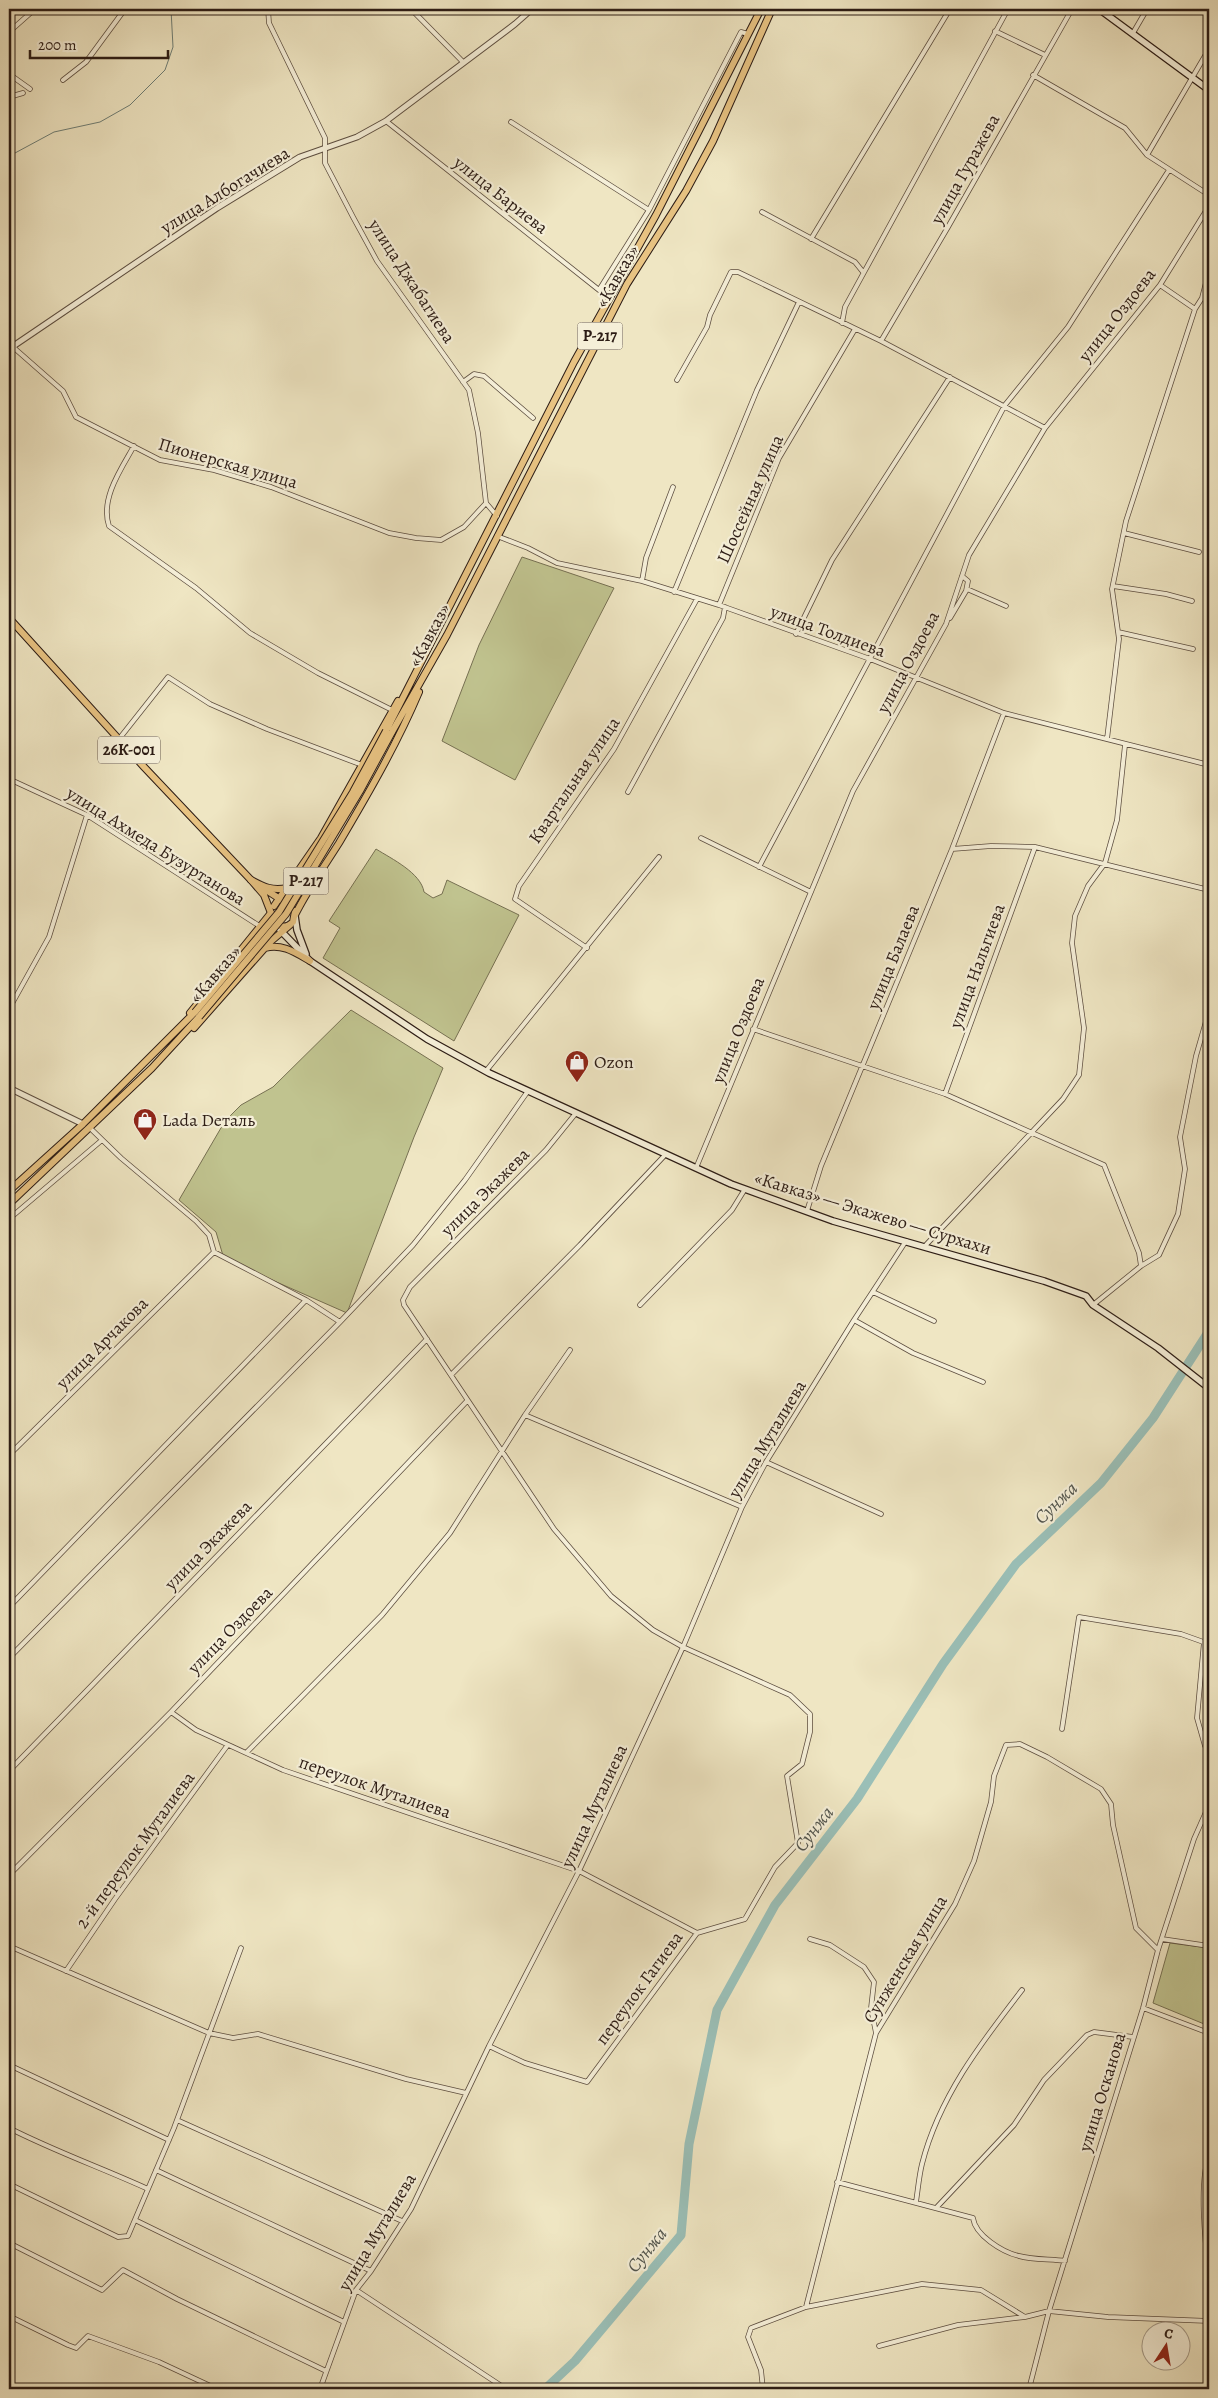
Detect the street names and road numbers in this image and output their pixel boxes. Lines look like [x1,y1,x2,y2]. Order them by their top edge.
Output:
street label: улица Гуражева [924,109,1006,229]
street label: улица Албогачиева [155,140,295,240]
street label: улица Бариева [448,150,554,240]
street label: улица Джабагиева [362,214,461,348]
street label: «Кавказ» [589,240,645,312]
street label: улица Оздоева [1072,263,1162,368]
road number: Р-217 [578,322,622,350]
street label: Шоссейная улица [711,430,789,567]
street label: Пионерская улица [156,432,301,495]
street label: «Кавказ» [402,599,456,671]
street label: улица Толдиева [766,599,890,663]
street label: улица Оздоева [870,606,945,718]
street label: Квартальная улица [523,711,626,848]
road number: 26К-001 [98,736,160,764]
street label: улица Ахмеда Бузуртанова [61,781,251,911]
road number: Р-217 [284,868,328,894]
street label: улица Балаева [861,900,925,1014]
street label: улица Нальгиева [943,900,1011,1033]
street label: «Кавказ» [184,940,246,1008]
street label: улица Оздоева [705,973,770,1088]
street label: улица Экажева [435,1142,535,1242]
street label: «Кавказ» — Экажево — Сурхахи [752,1166,994,1260]
street label: улица Арчакова [50,1291,154,1395]
street label: улица Муталиева [722,1375,812,1503]
street label: улица Экажева [158,1494,257,1596]
street label: улица Оздоева [182,1581,278,1680]
street label: улица Муталиева [555,1740,633,1872]
street label: переулок Муталиева [296,1750,455,1824]
street label: 2-й переулок Муталиева [70,1766,201,1933]
street label: Сунженская улица [857,1890,953,2027]
street label: переулок Гагиева [590,1926,689,2049]
street label: улица Осканова [1072,2029,1132,2156]
street label: улица Муталиева [332,2168,422,2296]

